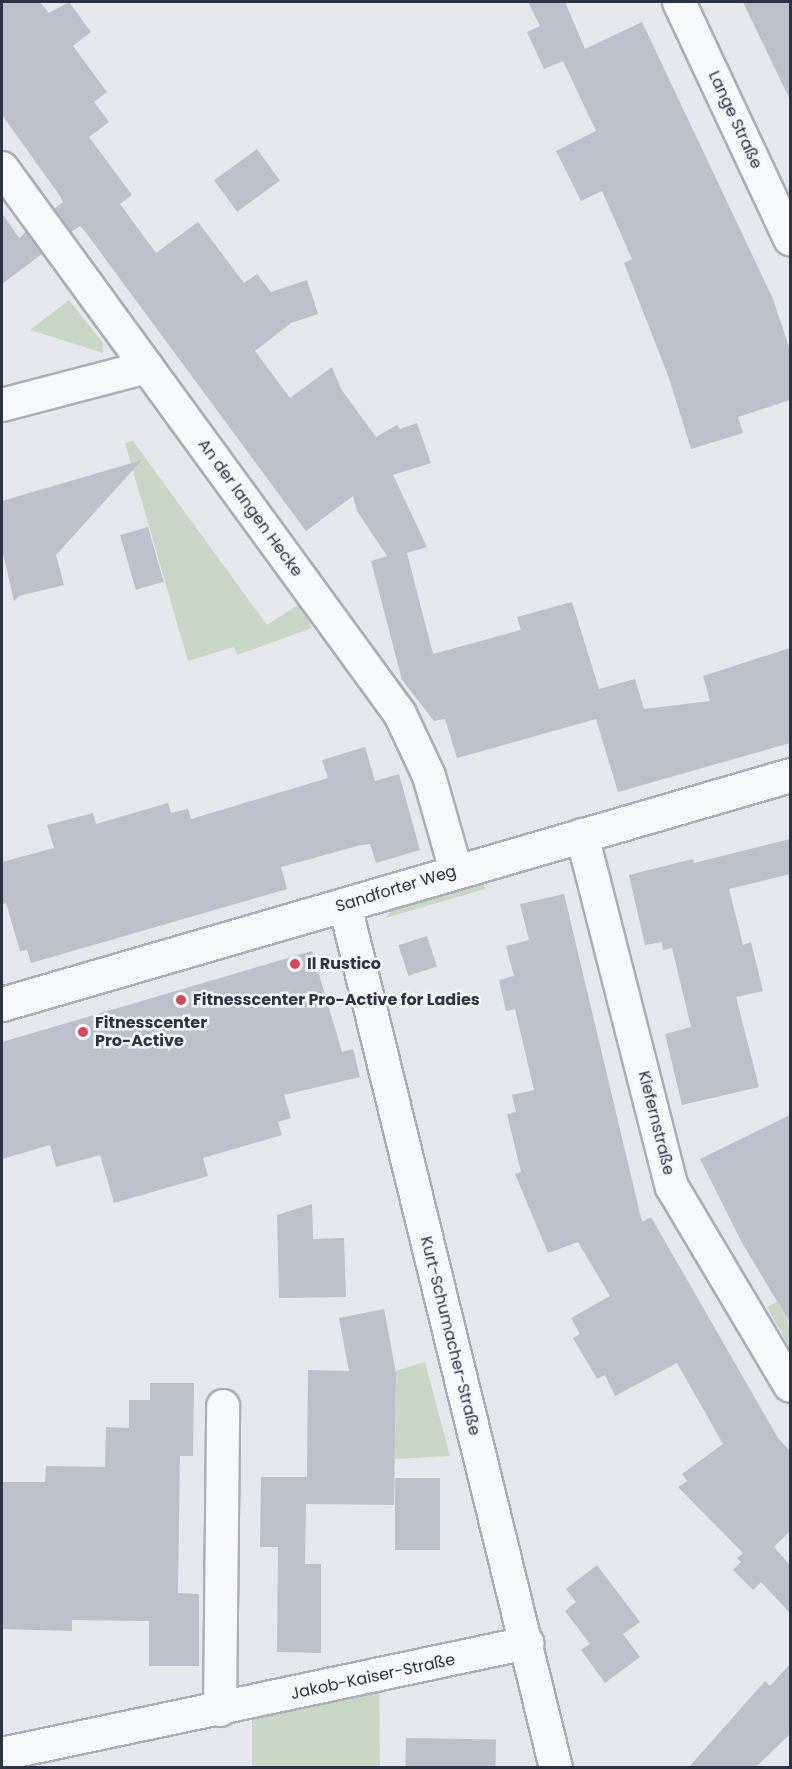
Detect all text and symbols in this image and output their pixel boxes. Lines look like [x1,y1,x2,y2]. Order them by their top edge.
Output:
street label: Lange Straße [704,68,766,172]
street label: An der langen Hecke [194,435,306,581]
street label: Sandforter Weg [333,862,459,916]
place label: Il Rustico [307,954,381,974]
marker: Il Rustico [288,957,302,971]
place label: Fitnesscenter Pro-Active for Ladies [193,990,480,1010]
marker: Fitnesscenter Pro-Active for Ladies [174,993,188,1007]
place label: Fitnesscenter Pro-Active [95,1013,207,1051]
marker: Fitnesscenter Pro-Active [76,1025,90,1039]
street label: Kiefernstraße [634,1069,678,1177]
street label: Kurt-Schumacher-Straße [416,1234,484,1438]
street label: Jakob-Kaiser-Straße [289,1650,457,1704]

